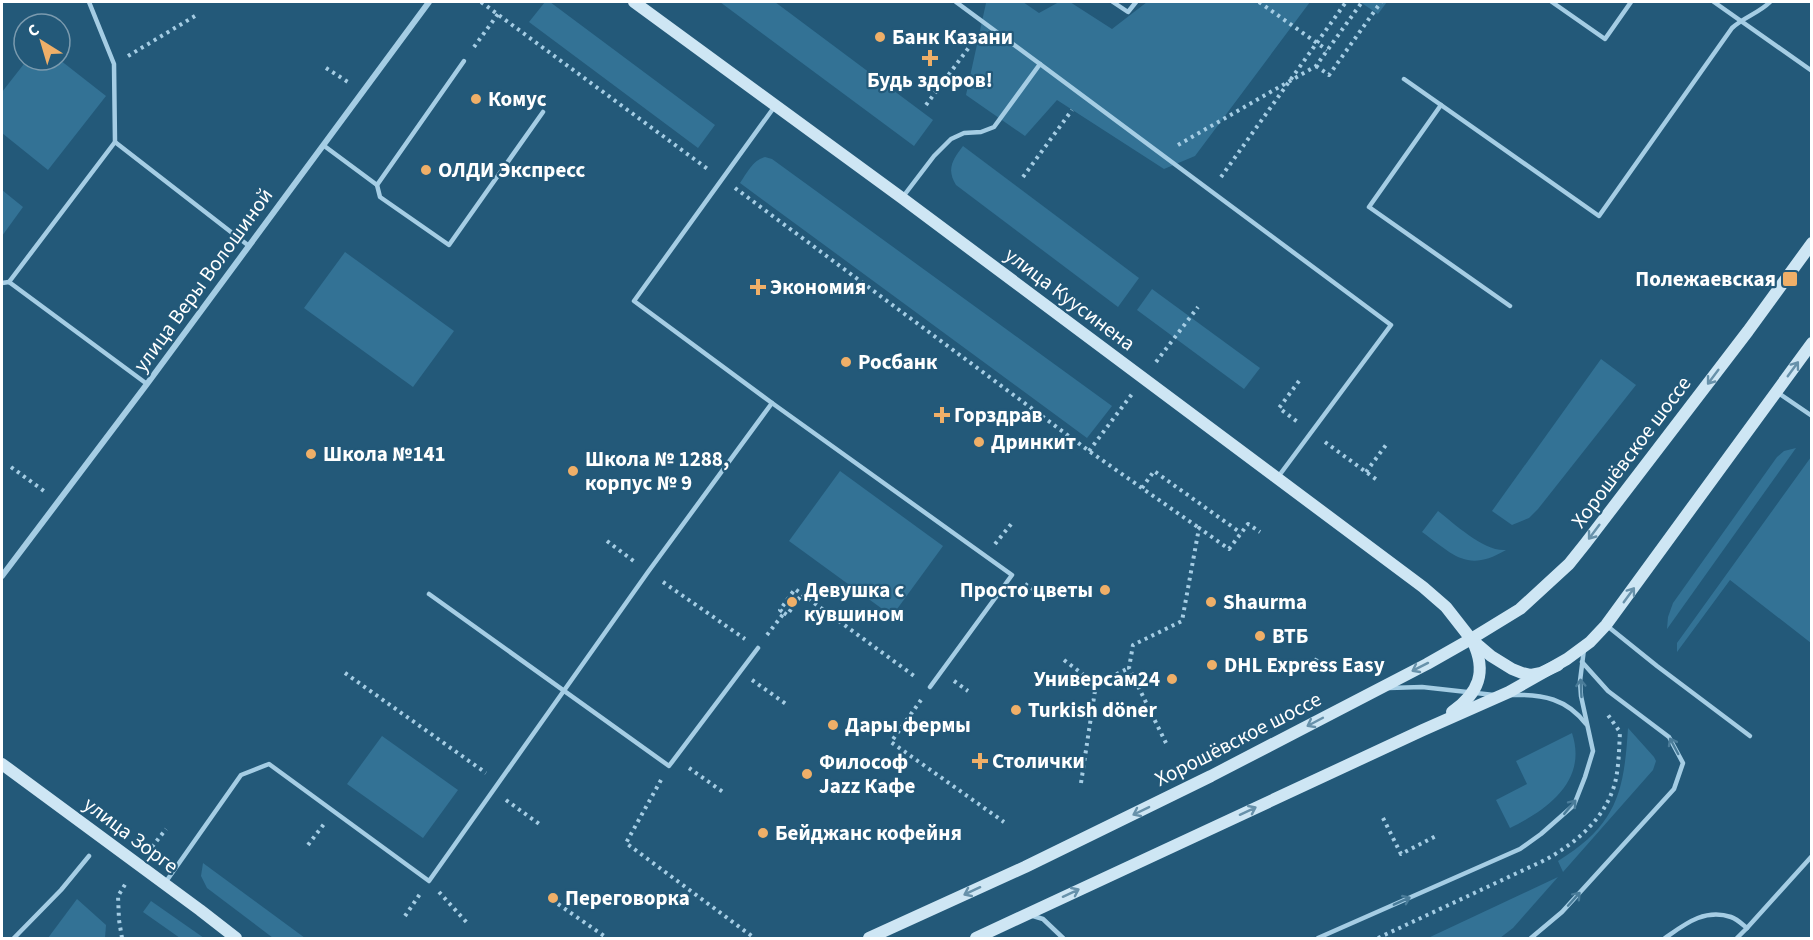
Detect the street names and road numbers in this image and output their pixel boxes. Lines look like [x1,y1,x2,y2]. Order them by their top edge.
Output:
street label: улица Веры Волошиной [126,182,280,378]
street label: улица Куусинена [998,240,1142,358]
street label: Хорошёвское шоссе [1564,370,1698,534]
street label: Хорошёвское шоссе [1150,684,1326,794]
street label: улица Зорге [77,789,185,881]

